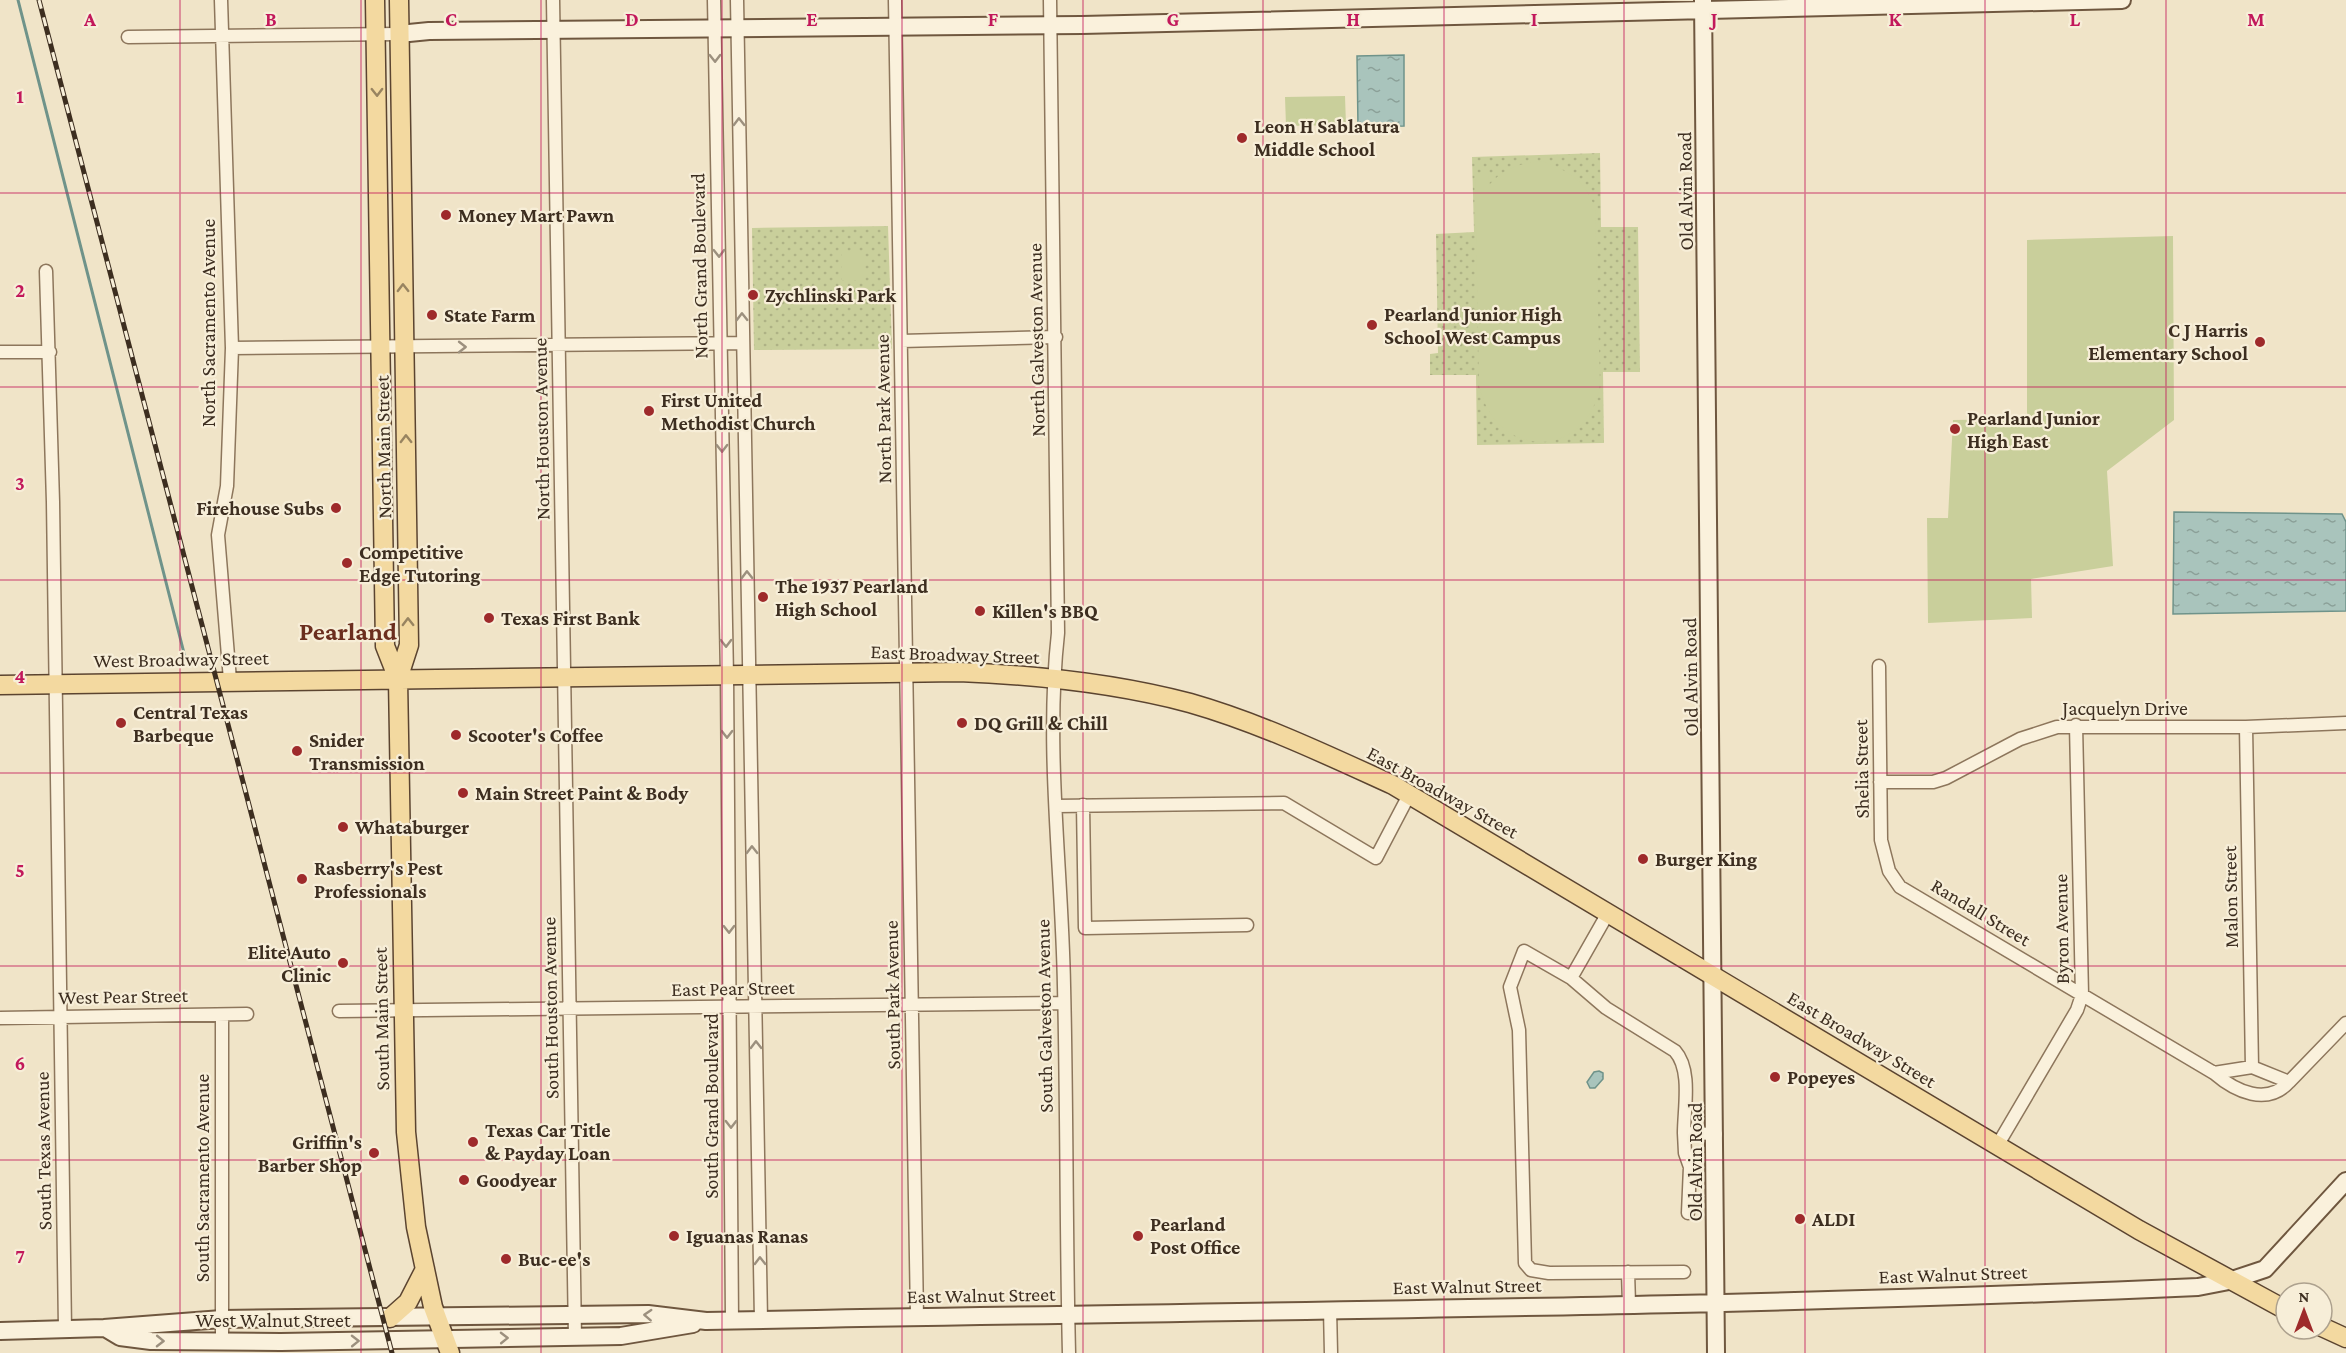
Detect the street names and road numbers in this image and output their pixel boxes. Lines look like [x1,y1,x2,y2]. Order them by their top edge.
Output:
street label: Old Alvin Road [1673,131,1697,251]
street label: North Grand Boulevard [686,172,712,359]
street label: North Sacramento Avenue [197,218,219,427]
street label: North Galveston Avenue [1023,243,1049,437]
street label: North Park Avenue [871,334,895,484]
street label: North Houston Avenue [528,337,554,520]
street label: North Main Street [371,375,395,519]
street label: Old Alvin Road [1678,617,1702,737]
street label: East Broadway Street [870,640,1040,669]
street label: West Broadway Street [93,646,269,673]
street label: Jacquelyn Drive [2060,697,2188,720]
street label: Shelia Street [1849,719,1873,819]
street label: East Broadway Street [1363,741,1523,844]
street label: Malon Street [2218,845,2242,948]
street label: Byron Avenue [2049,873,2074,984]
street label: Randall Street [1927,874,2035,950]
street label: South Houston Avenue [537,916,563,1099]
street label: South Galveston Avenue [1031,919,1057,1113]
street label: South Park Avenue [880,920,904,1070]
street label: South Main Street [369,947,393,1091]
street label: East Pear Street [671,976,795,1000]
street label: West Pear Street [58,984,189,1008]
street label: East Broadway Street [1783,986,1941,1093]
street label: South Grand Boulevard [700,1013,722,1199]
street label: South Texas Avenue [31,1071,55,1231]
street label: South Sacramento Avenue [191,1074,213,1282]
street label: Old Alvin Road [1684,1102,1706,1222]
street label: East Walnut Street [1878,1260,2028,1288]
street label: East Walnut Street [1392,1274,1542,1298]
street label: East Walnut Street [906,1283,1056,1307]
street label: West Walnut Street [195,1309,351,1331]

